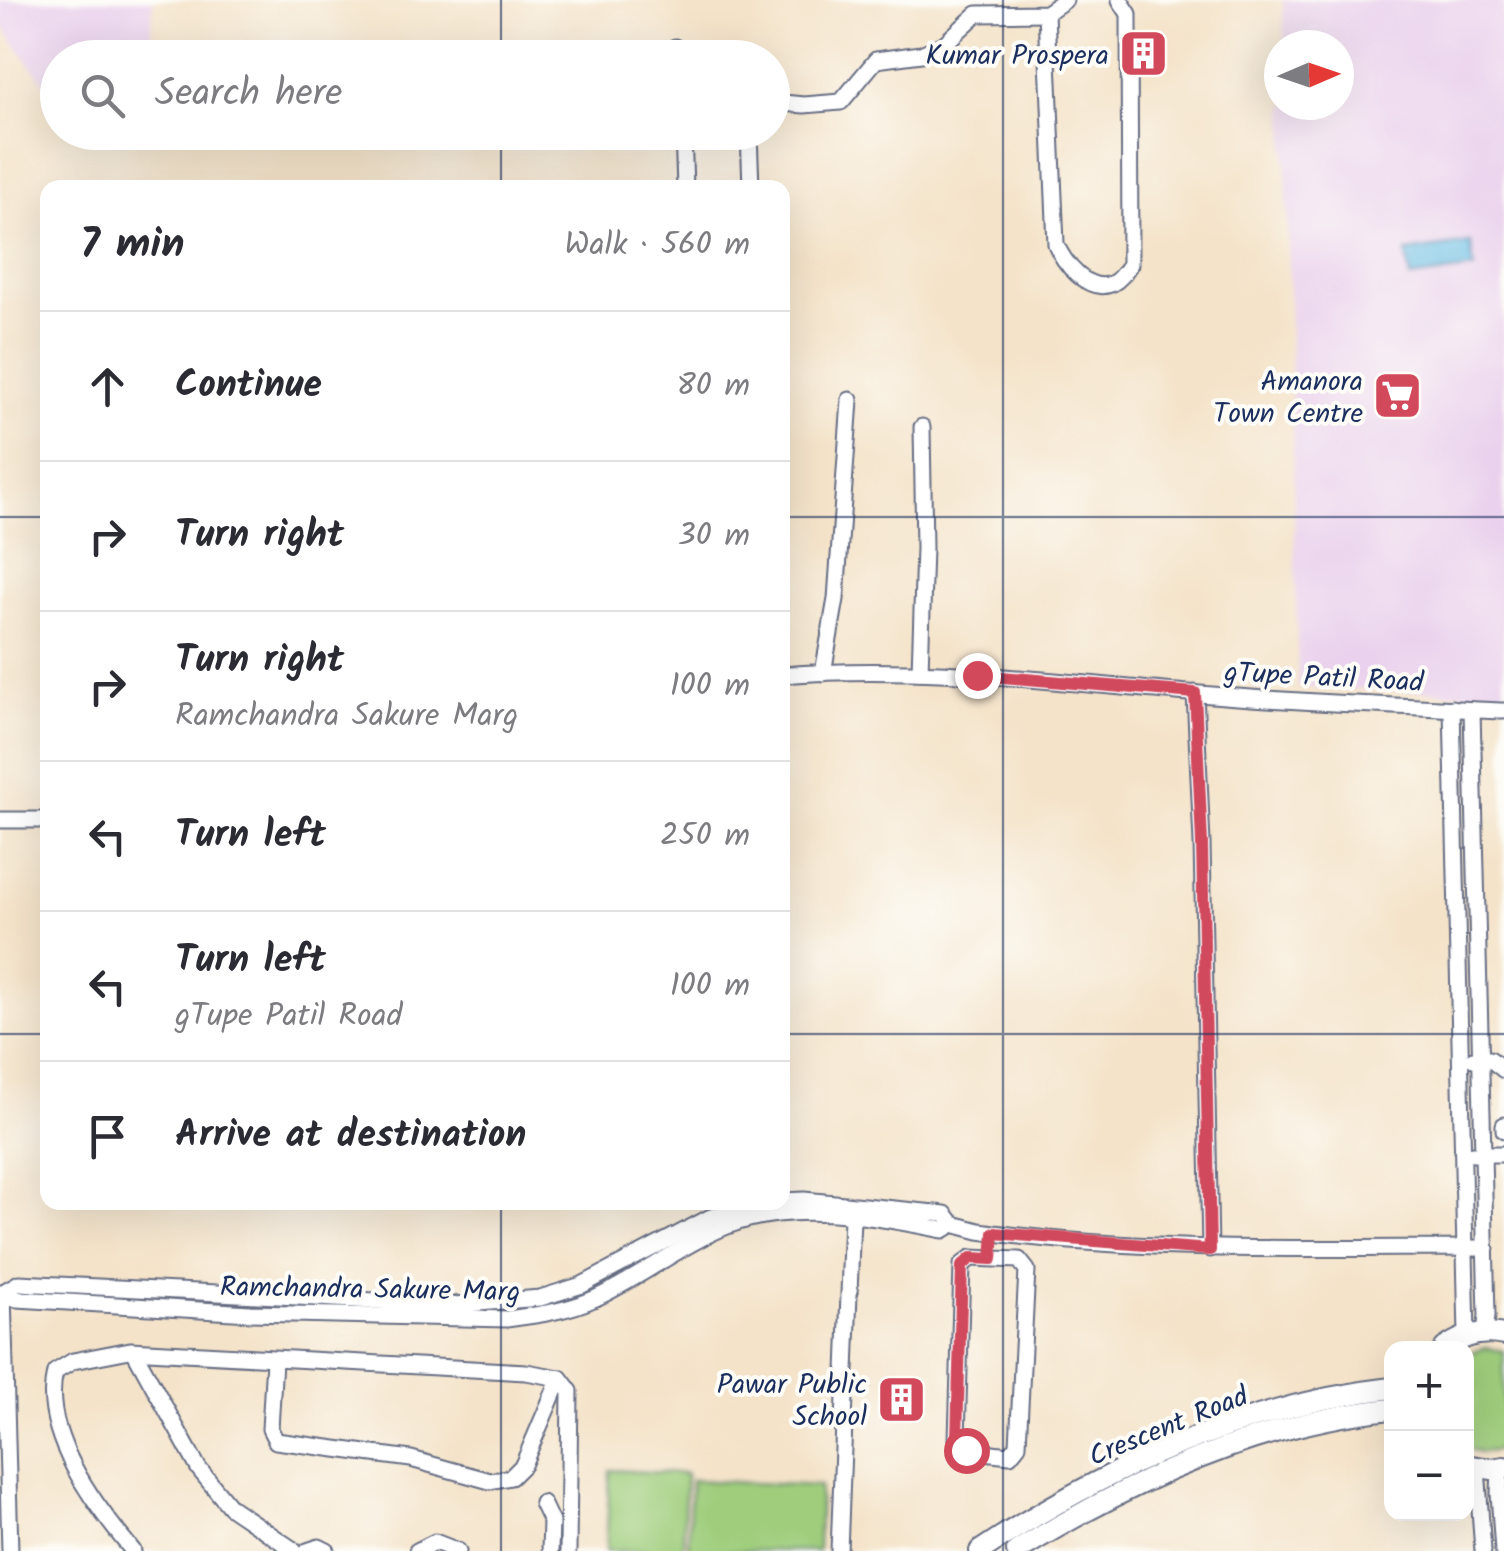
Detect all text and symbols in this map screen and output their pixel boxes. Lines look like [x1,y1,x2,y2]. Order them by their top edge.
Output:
building icon: Kumar Prospera [1118,28,1170,80]
north arrow [1264,30,1354,120]
place label: Kumar Prospera [926,34,1109,79]
search box [40,40,790,150]
text: Search here [155,65,342,125]
icon: search [75,68,130,123]
text: 7 min [80,212,185,279]
text: Walk · 560 m [565,220,750,271]
text: Continue [175,356,322,416]
icon: ahead [80,359,135,414]
place label: Amanora Town Centre [1213,360,1363,437]
text: 80 m [676,361,750,412]
supermarket icon: Amanora Town Centre [1372,370,1424,422]
text: Turn right [175,506,344,566]
icon: right [80,509,135,564]
text: 30 m [677,511,750,562]
text: Turn right [175,631,344,691]
street label: gTupe Patil Road [1222,651,1425,706]
route end [955,653,1001,699]
icon: right [80,659,135,714]
text: 100 m [670,661,750,712]
text: Ramchandra Sakure Marg [175,691,518,742]
text: Turn left [175,806,326,866]
icon: left [80,809,135,864]
text: 250 m [660,811,750,862]
text: Turn left [175,931,326,991]
icon: left [80,959,135,1014]
text: 100 m [670,961,750,1012]
text: gTupe Patil Road [175,991,402,1042]
text: Arrive at destination [175,1106,526,1166]
icon: arrive [80,1109,135,1164]
street label: Ramchandra Sakure Marg [219,1265,521,1316]
map controls [1384,1341,1474,1521]
button: + [1384,1341,1474,1431]
place label: Pawar Public School [717,1363,867,1440]
building icon: Pawar Public School [876,1373,928,1425]
street label: Crescent Road [1082,1374,1257,1480]
route start [944,1428,990,1474]
button: − [1384,1431,1474,1521]

